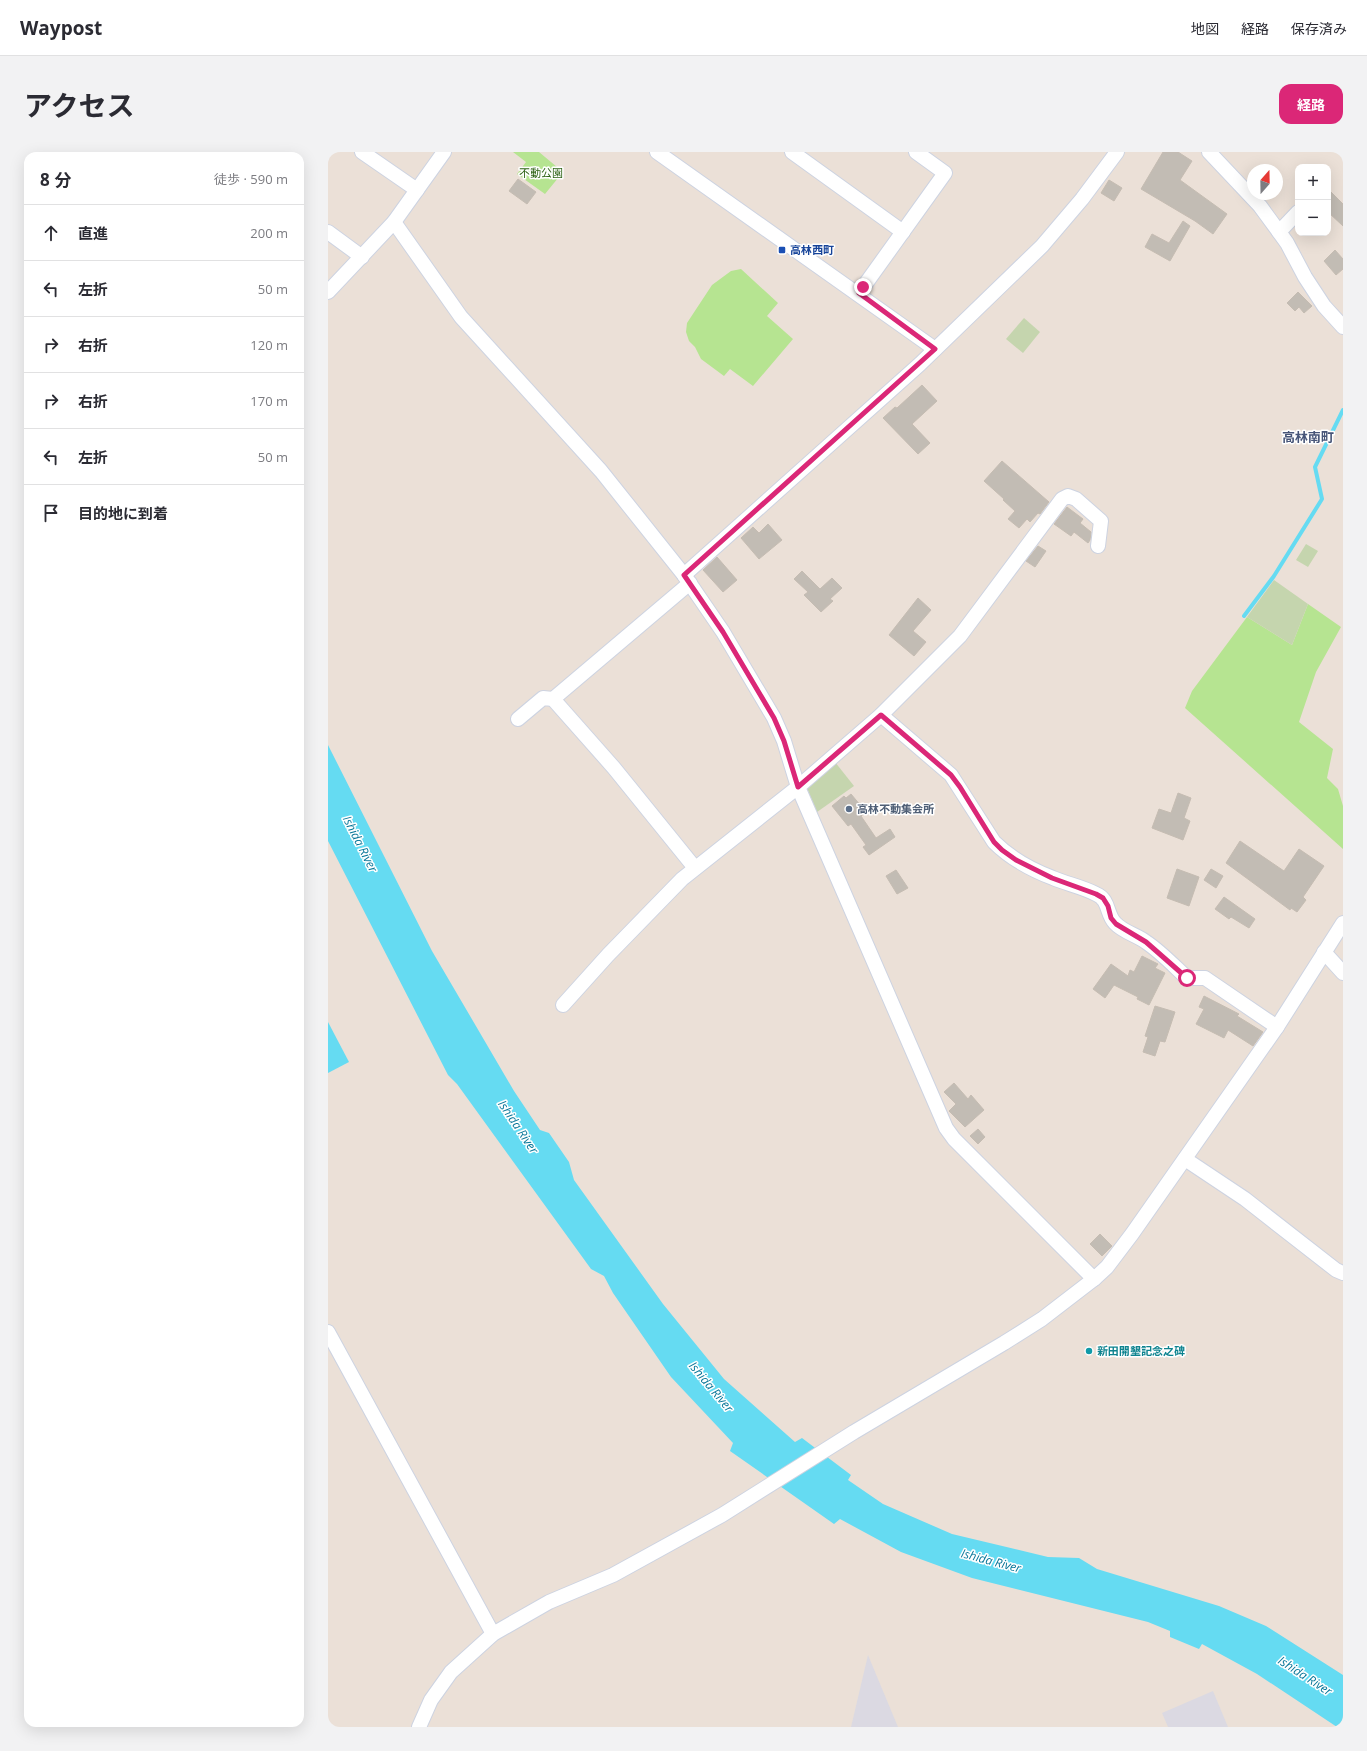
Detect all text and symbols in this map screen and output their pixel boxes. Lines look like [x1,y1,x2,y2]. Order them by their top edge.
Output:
text: Waypost [20,15,102,41]
text: 地図 [1191,19,1219,38]
text: 経路 [1241,19,1269,38]
text: 保存済み [1291,19,1347,38]
button: 経路 [1279,84,1343,124]
text: アクセス [24,86,135,124]
north arrow [1247,164,1283,200]
map controls [1295,164,1331,236]
button: + [1295,164,1331,200]
park label: 不動公園 [519,165,563,180]
text: 8 分 [40,168,71,191]
text: 徒歩 · 590 m [214,170,288,188]
button: − [1295,200,1331,236]
icon: ahead [40,222,62,244]
text: 直進 [78,223,108,243]
text: 200 m [250,224,288,242]
place label: 高林西町 [790,242,834,257]
marker: 高林西町 [777,245,787,255]
icon: left [40,278,62,300]
route end [854,278,872,296]
text: 左折 [78,279,108,299]
text: 50 m [258,280,288,298]
icon: right [40,334,62,356]
text: 右折 [78,335,108,355]
text: 120 m [250,336,288,354]
icon: right [40,390,62,412]
text: 右折 [78,391,108,411]
text: 170 m [250,392,288,410]
district label: 高林南町 [1282,428,1334,446]
icon: left [40,446,62,468]
text: 左折 [78,447,108,467]
text: 50 m [258,448,288,466]
icon: arrive [40,502,62,524]
text: 目的地に到着 [78,503,168,523]
place label: 高林不動集会所 [857,801,934,816]
marker: 高林不動集会所 [844,804,854,814]
water label: Ishida River [339,813,383,876]
route start [1178,969,1196,987]
water label: Ishida River [494,1097,543,1158]
place label: 新田開墾記念之碑 [1097,1343,1185,1358]
marker: 新田開墾記念之碑 [1084,1346,1094,1356]
water label: Ishida River [685,1358,738,1417]
water label: Ishida River [959,1544,1024,1577]
water label: Ishida River [1275,1652,1337,1700]

